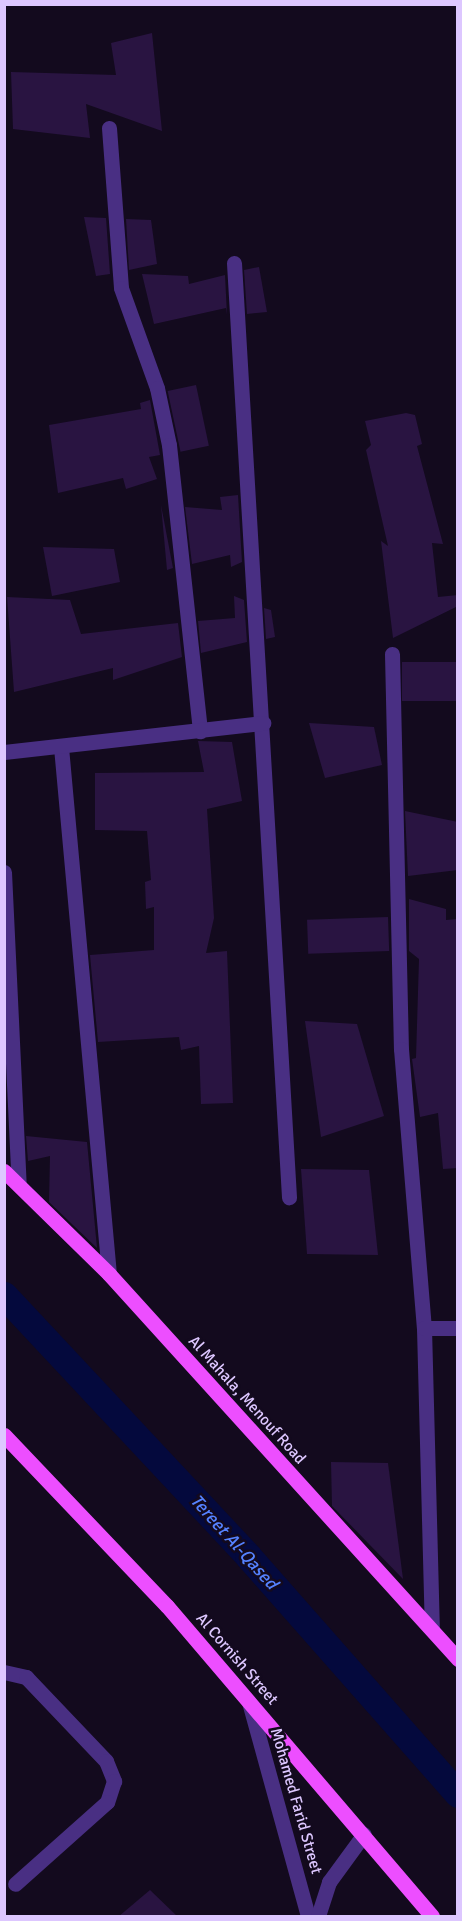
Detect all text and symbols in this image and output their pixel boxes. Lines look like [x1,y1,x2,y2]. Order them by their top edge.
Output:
street label: Al Mahala, Menouf Road [184,1332,310,1468]
water label: Tereet Al-Qased [186,1490,282,1594]
street label: Al Cornish Street [192,1609,282,1709]
street label: Mohamed Farid Street [266,1726,326,1876]

